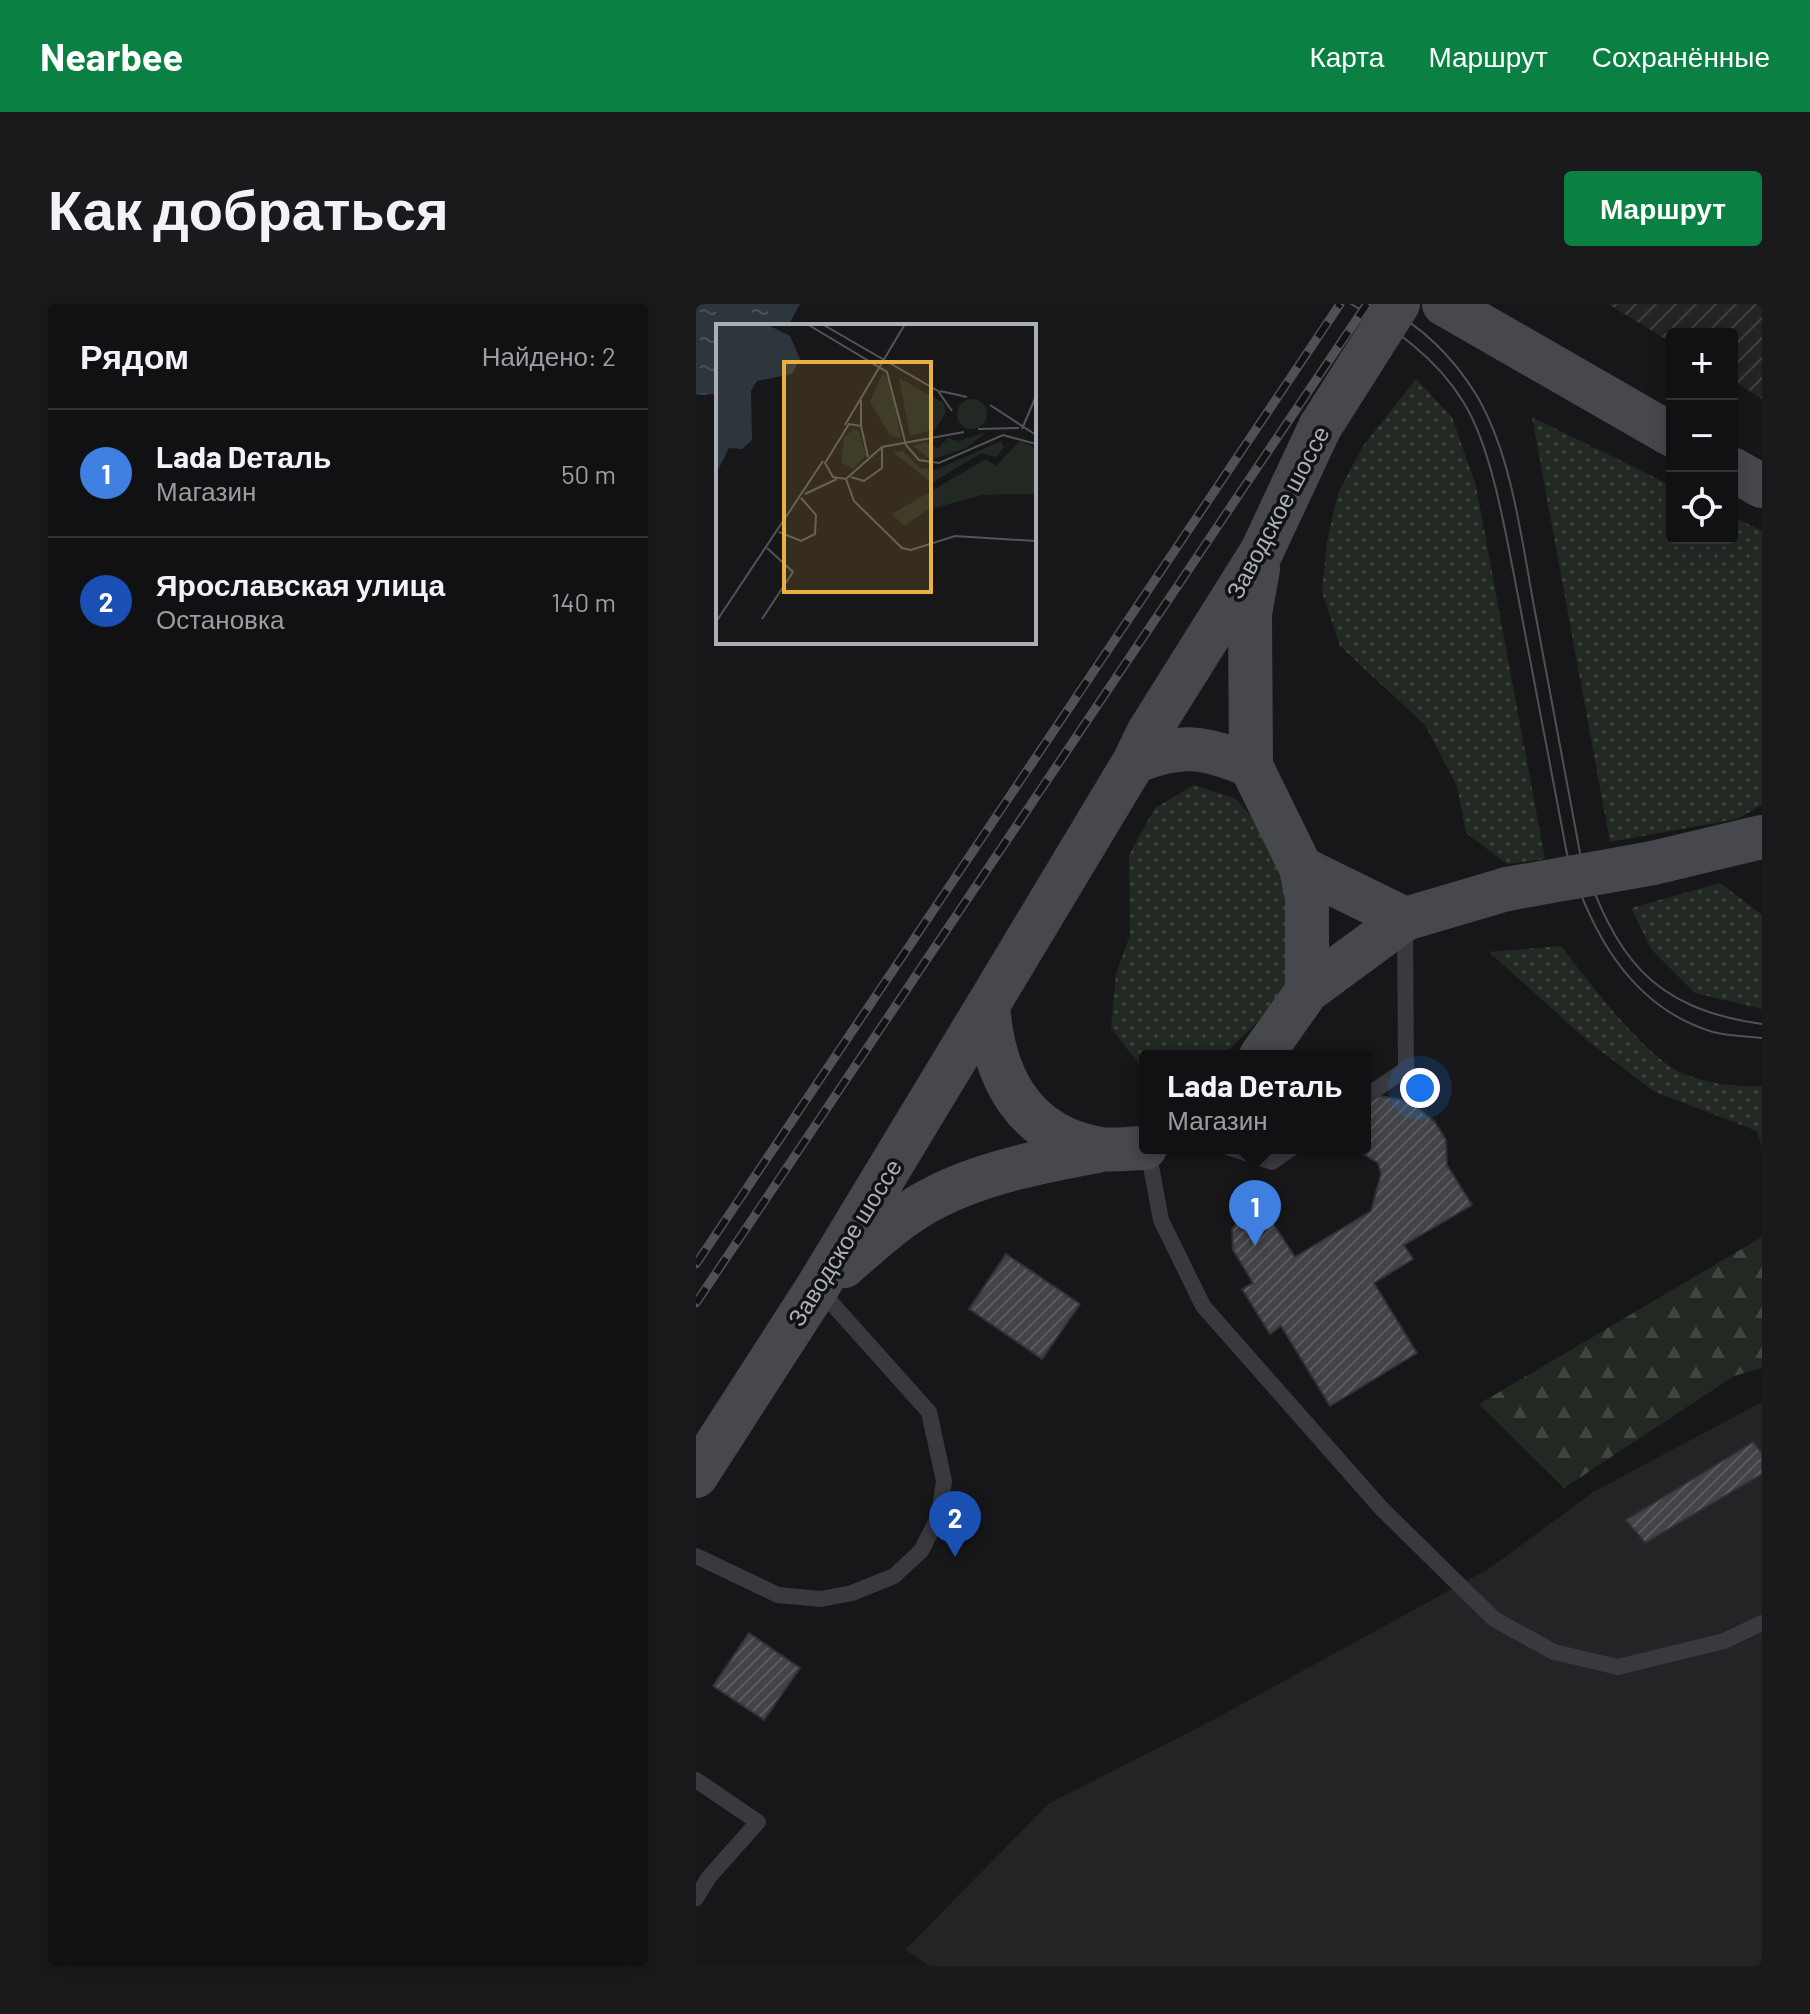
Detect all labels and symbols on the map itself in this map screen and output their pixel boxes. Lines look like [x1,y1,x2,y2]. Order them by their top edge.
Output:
inset map [716,324,1036,644]
street label: Заводское шоссе [1219,421,1335,603]
your location [1400,1068,1440,1108]
street label: Заводское шоссе [781,1153,907,1331]
pin: 1 [1229,1180,1281,1246]
pin: 2 [929,1491,981,1557]

